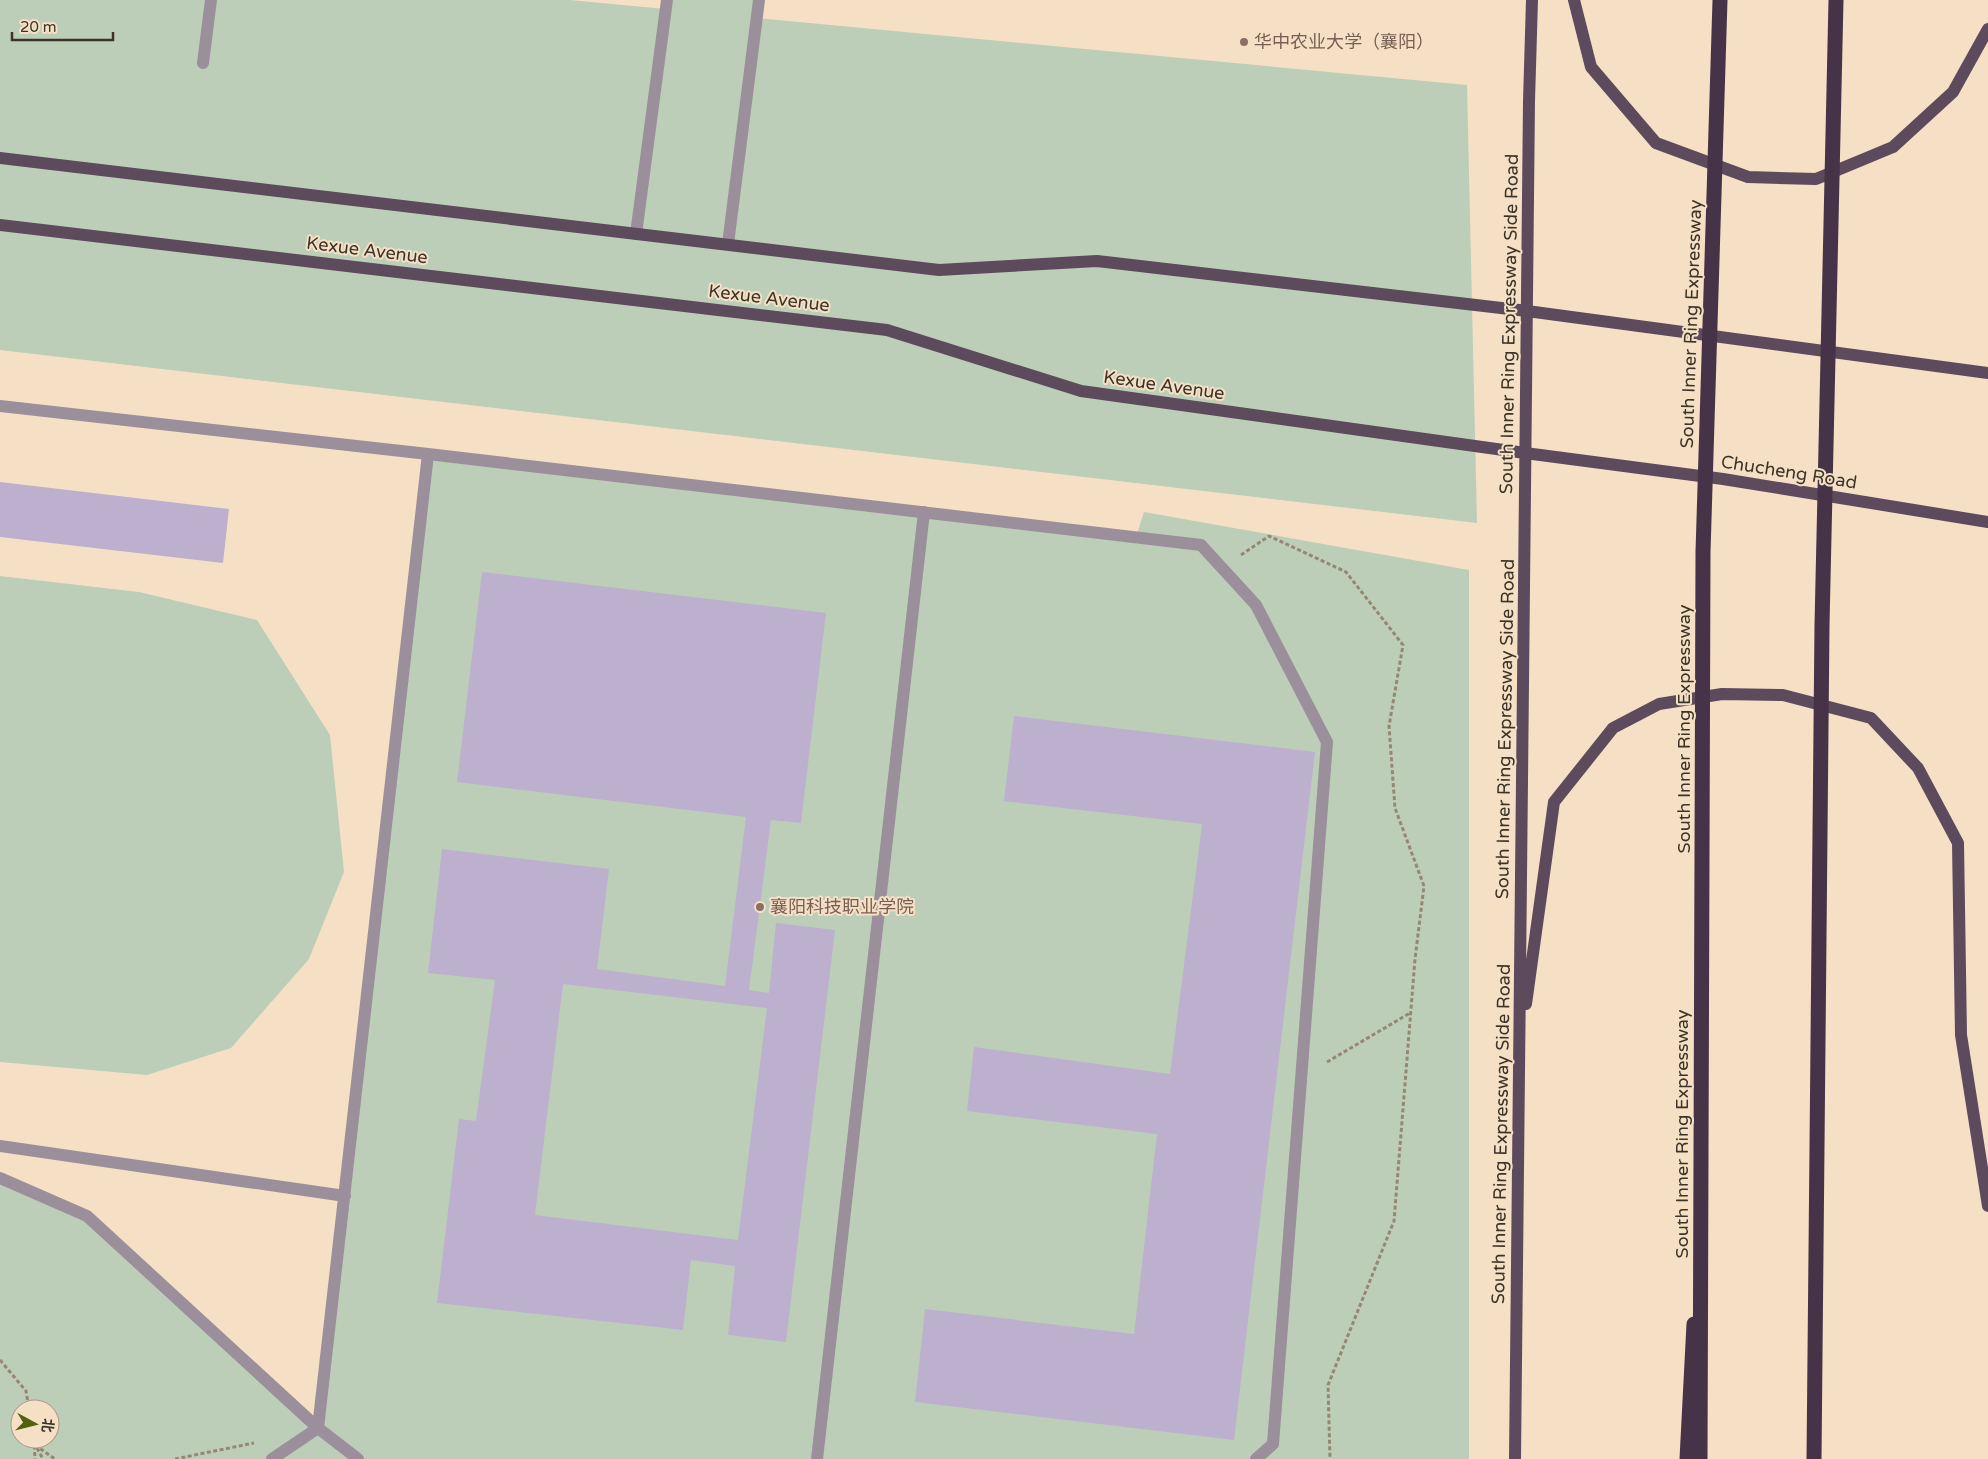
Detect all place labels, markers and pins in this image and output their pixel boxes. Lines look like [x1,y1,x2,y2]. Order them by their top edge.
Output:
place label: 华中农业大学（襄阳） [1254,31,1434,53]
marker: 华中农业大学（襄阳） [1238,36,1250,48]
place label: 襄阳科技职业学院 [770,896,914,918]
marker: 襄阳科技职业学院 [754,901,766,913]

